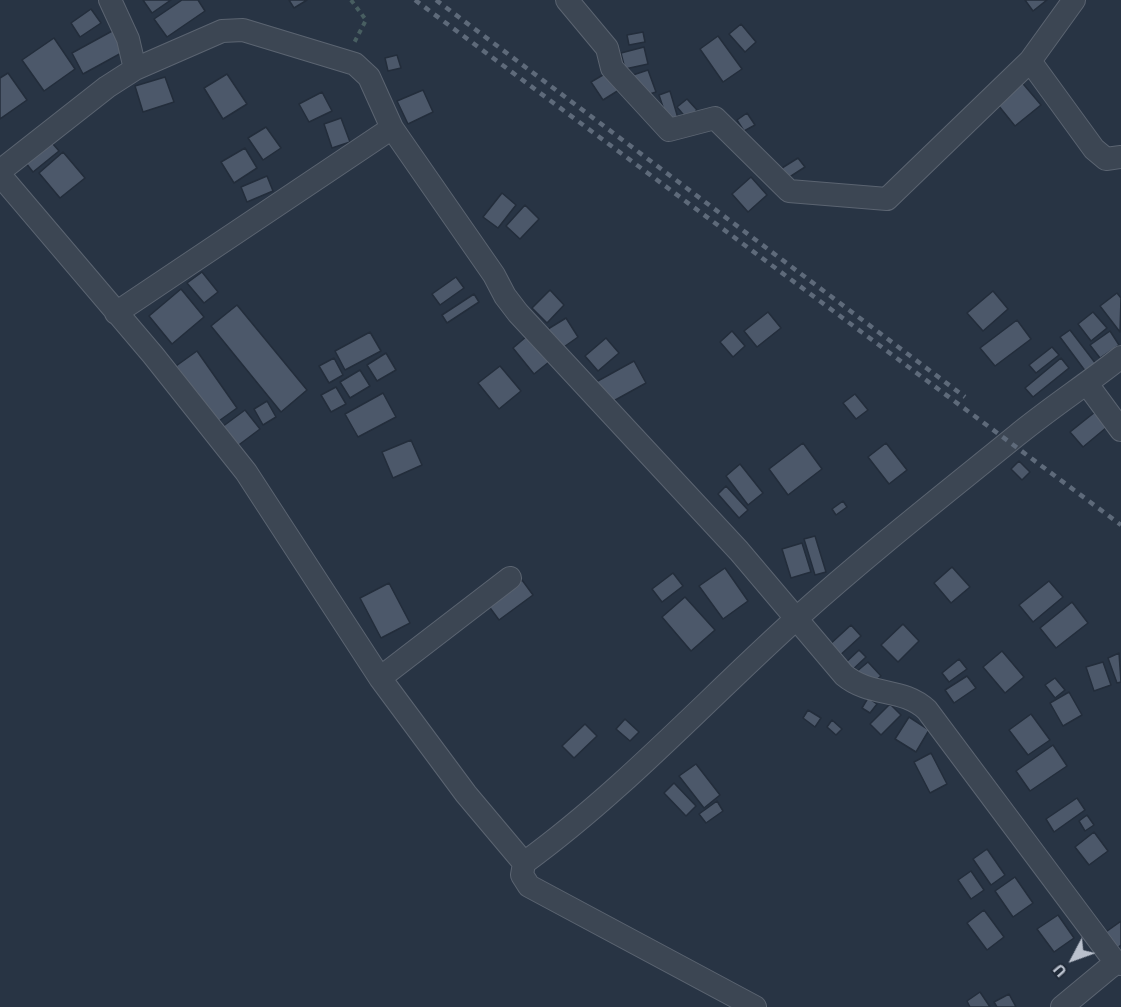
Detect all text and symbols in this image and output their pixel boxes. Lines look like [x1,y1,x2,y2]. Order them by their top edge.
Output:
north arrow [1043,929,1103,989]
text: U [1048,961,1070,982]

